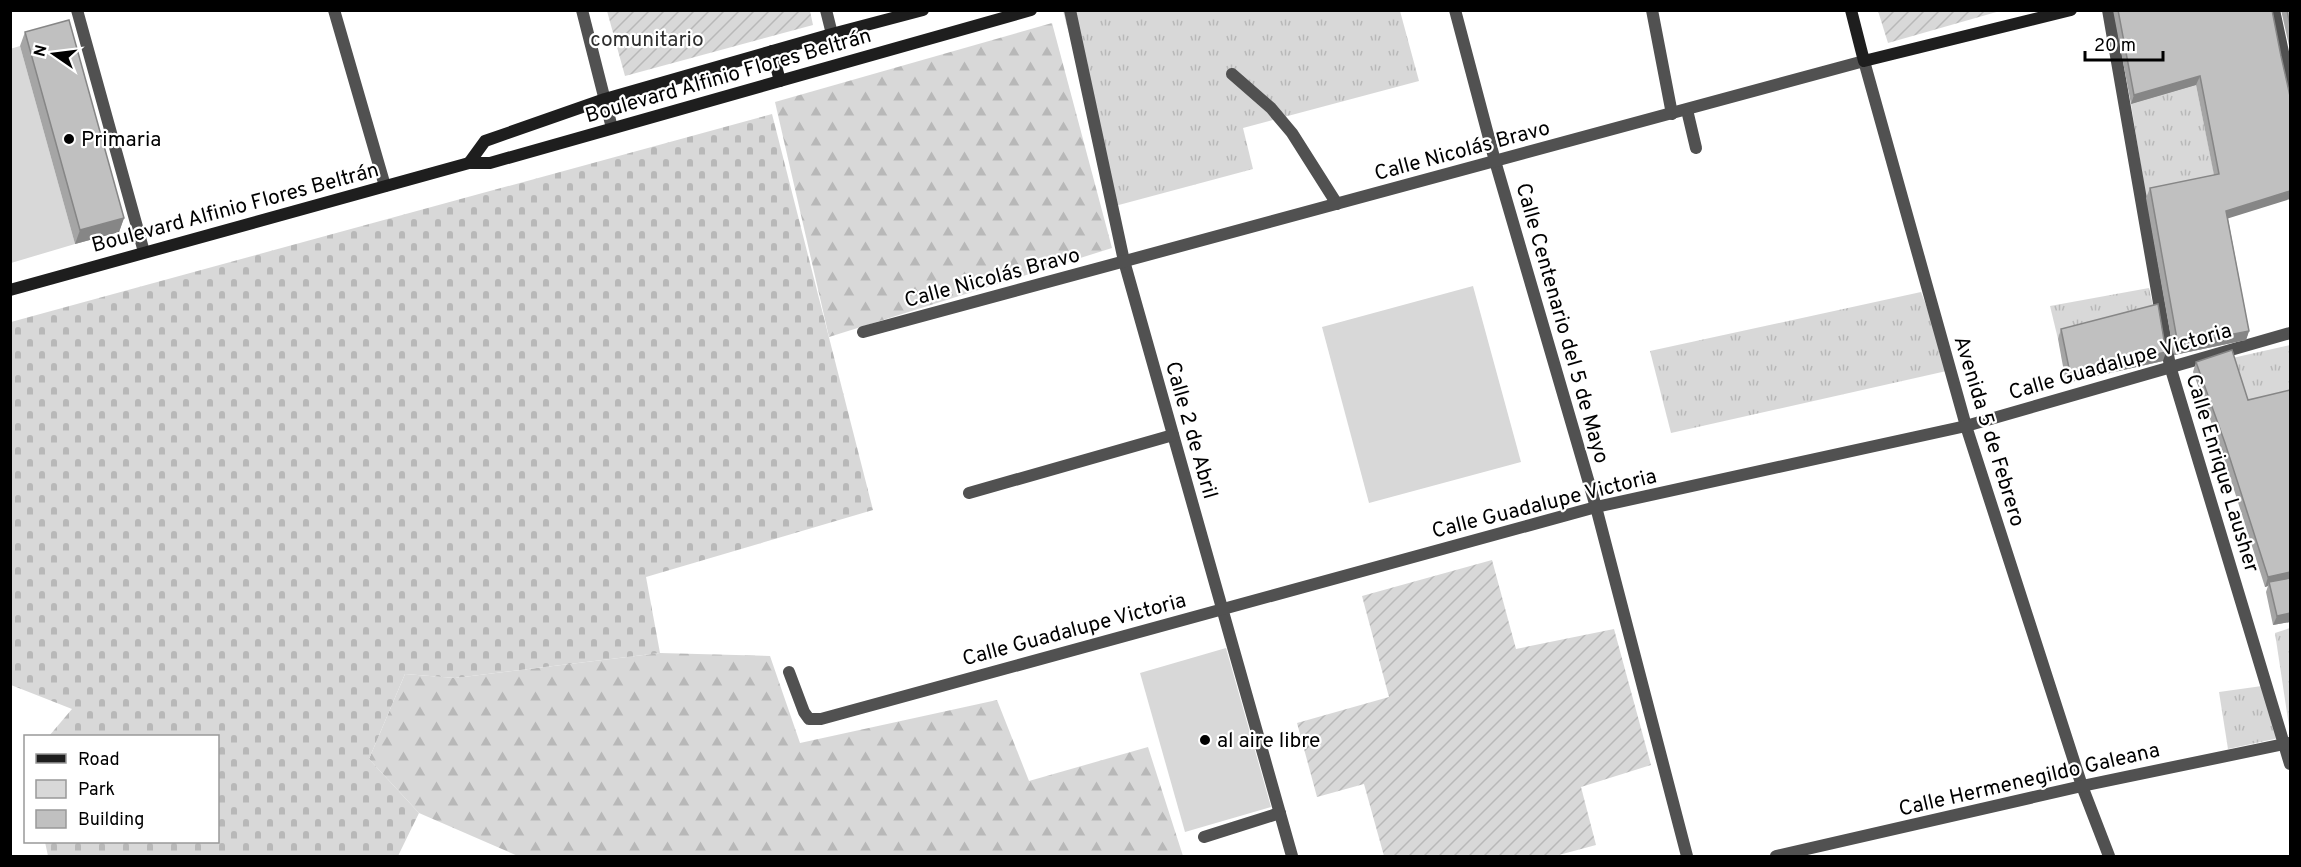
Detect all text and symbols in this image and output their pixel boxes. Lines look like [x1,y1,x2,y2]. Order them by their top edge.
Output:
street label: Boulevard Alfinio Flores Beltrán [582,23,875,130]
north arrow [24,24,84,84]
scale bar [2085,24,2163,62]
park label: comunitario [590,27,704,54]
text: 20 m [2094,35,2136,58]
text: N [30,43,52,59]
street label: Calle Nicolás Bravo [1372,115,1553,188]
place label: Primaria [81,127,161,154]
marker: Primaria [62,132,76,146]
street label: Boulevard Alfinio Flores Beltrán [89,157,382,260]
street label: Calle Centenario del 5 de Mayo [1509,180,1615,467]
street label: Calle Nicolás Bravo [902,242,1083,315]
street label: Calle Guadalupe Victoria [2006,318,2235,407]
street label: Avenida 5 de Febrero [1947,333,2030,530]
street label: Calle 2 de Abril [1158,359,1223,502]
street label: Calle Enrique Lausher [2179,371,2265,576]
street label: Calle Guadalupe Victoria [1429,463,1660,545]
street label: Calle Guadalupe Victoria [959,588,1189,673]
place label: al aire libre [1217,728,1320,755]
marker: al aire libre [1198,733,1212,747]
legend [24,735,219,843]
street label: Calle Hermenegildo Galeana [1896,737,2163,824]
text: Road [78,749,120,772]
text: Park [78,779,115,802]
text: Building [78,809,144,832]

